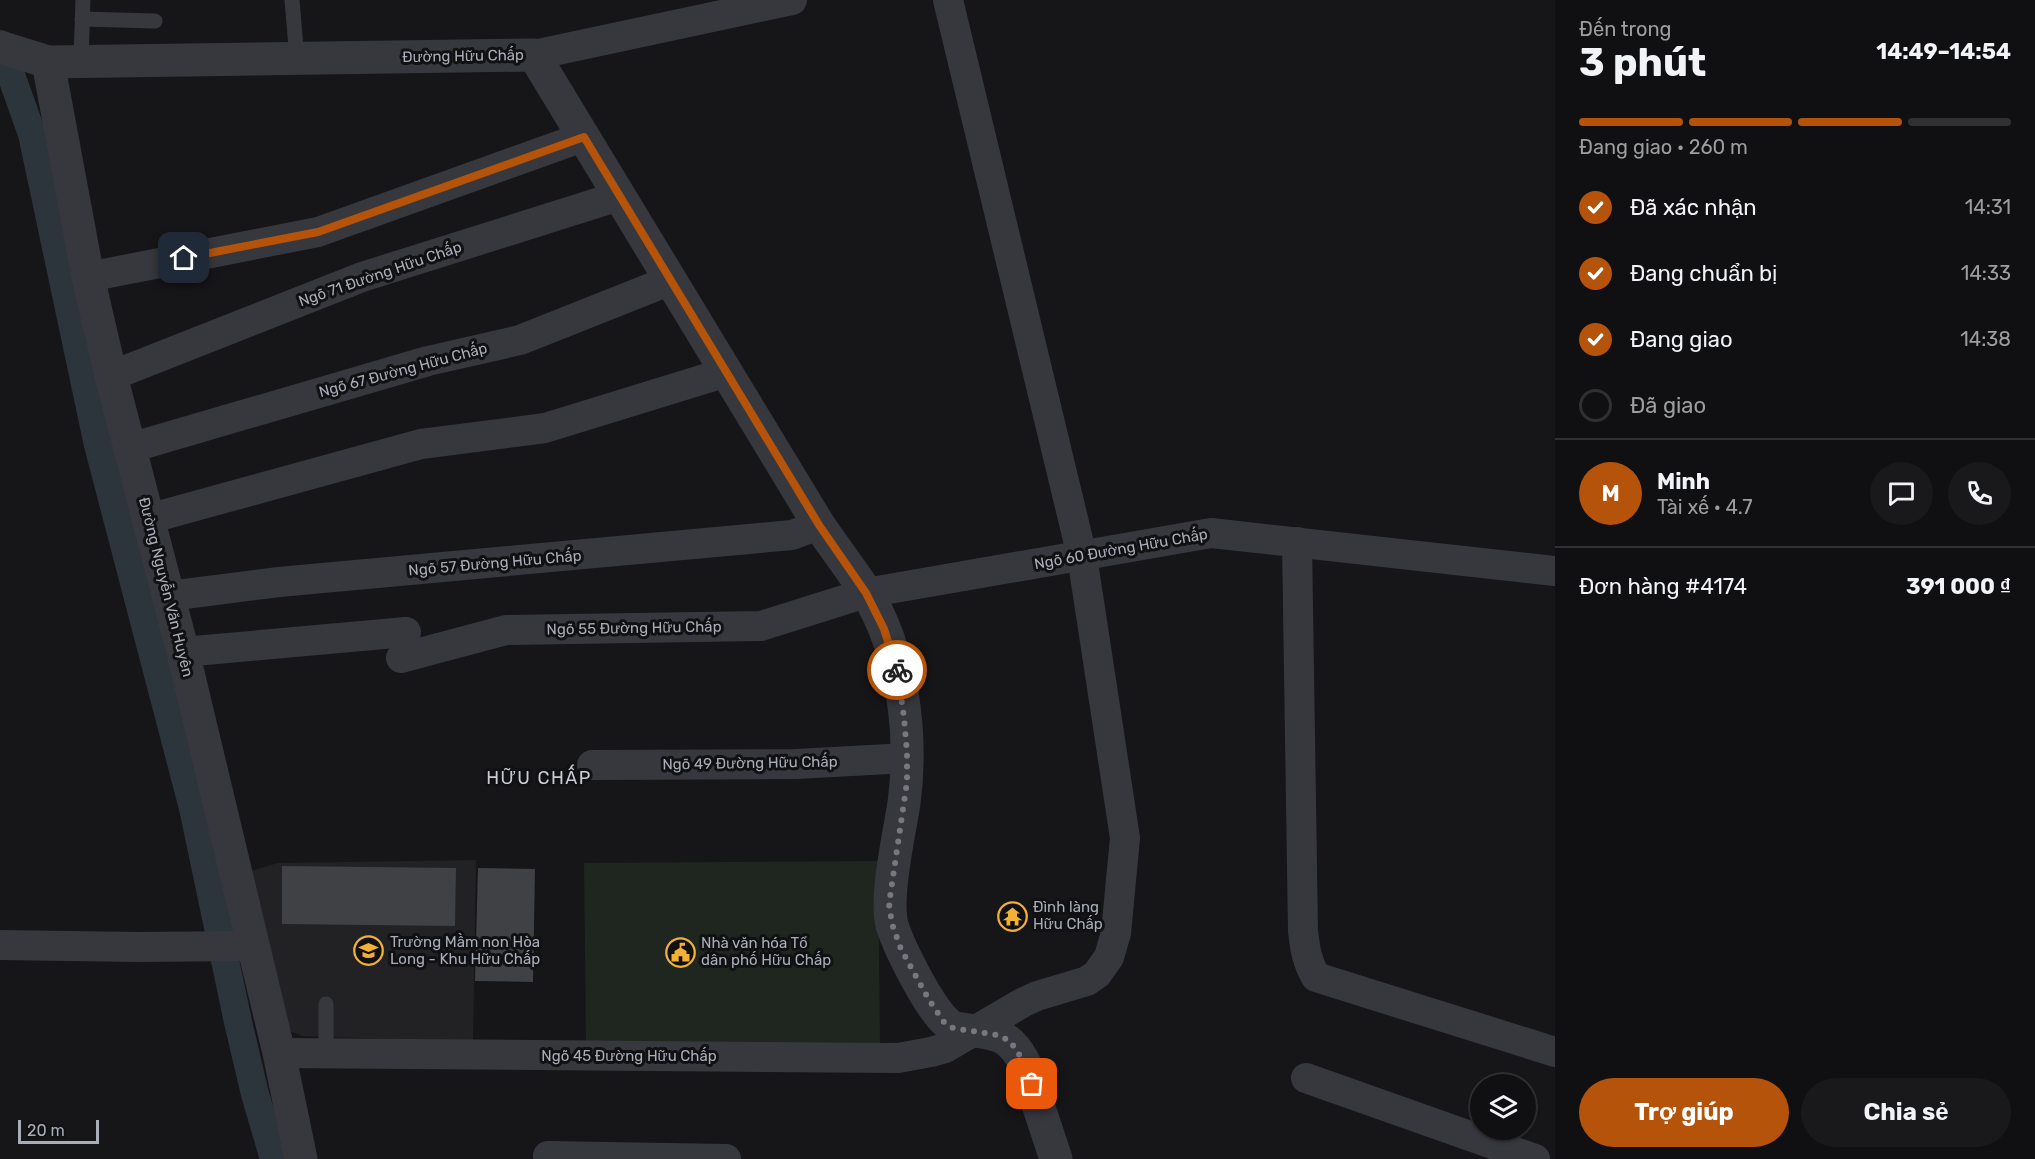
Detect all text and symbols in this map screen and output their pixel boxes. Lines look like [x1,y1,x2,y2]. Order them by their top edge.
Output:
text: Đến trong [1579,17,1672,41]
text: 14:49–14:54 [1876,38,2011,65]
text: 3 phút [1579,40,1706,86]
street label: Đường Hữu Chấp [402,46,524,66]
text: Đang giao · 260 m [1579,135,1748,159]
icon: check [1579,191,1612,224]
text: Đã xác nhận [1630,194,1757,221]
text: 14:31 [1965,195,2011,219]
pin [158,232,209,283]
street label: Ngõ 71 Đường Hữu Chấp [296,237,464,310]
icon: home [167,241,200,274]
icon: check [1579,257,1612,290]
text: Đang chuẩn bị [1630,260,1777,287]
text: 14:33 [1961,261,2011,285]
icon: check [1579,323,1612,356]
text: Đang giao [1630,326,1733,353]
text: 14:38 [1960,327,2011,351]
street label: Ngõ 67 Đường Hữu Chấp [317,339,489,401]
text: Đã giao [1630,392,1706,419]
button: chat [1870,462,1933,525]
button: phone [1948,462,2011,525]
text: Minh [1657,468,1710,495]
text: M [1601,480,1620,507]
street label: Đường Nguyễn Văn Huyên [135,495,197,679]
text: Tài xế · 4.7 [1657,495,1752,519]
street label: Ngõ 60 Đường Hữu Chấp [1033,525,1209,573]
street label: Ngõ 57 Đường Hữu Chấp [408,546,582,580]
text: Đơn hàng #4174 [1579,573,1747,600]
text: 391 000 ₫ [1906,573,2011,600]
street label: Ngõ 55 Đường Hữu Chấp [546,617,722,639]
courier [867,640,927,700]
icon: bike [881,654,914,687]
street label: Ngõ 49 Đường Hữu Chấp [662,752,838,774]
district label: HỮU CHẤP [486,764,592,789]
place label: Đình làng Hữu Chấp [1033,898,1103,933]
temple icon: Đình làng Hữu Chấp [996,900,1028,932]
place label: Trường Mầm non Hòa Long - Khu Hữu Chấp [390,933,540,968]
place label: Nhà văn hóa Tổ dân phố Hữu Chấp [701,934,831,969]
school or university icon: Trường Mầm non Hòa Long - Khu Hữu Chấp [353,935,385,967]
public building icon: Nhà văn hóa Tổ dân phố Hữu Chấp [664,936,696,968]
street label: Ngõ 45 Đường Hữu Chấp [541,1047,717,1065]
pin [1006,1058,1057,1109]
icon: bag [1015,1067,1048,1100]
map controls [1470,1074,1536,1140]
button: layers [1470,1074,1536,1140]
button: Trợ giúp [1579,1078,1789,1147]
button: Chia sẻ [1801,1078,2011,1147]
scale bar [18,1117,99,1144]
text: 20 m [27,1121,65,1140]

